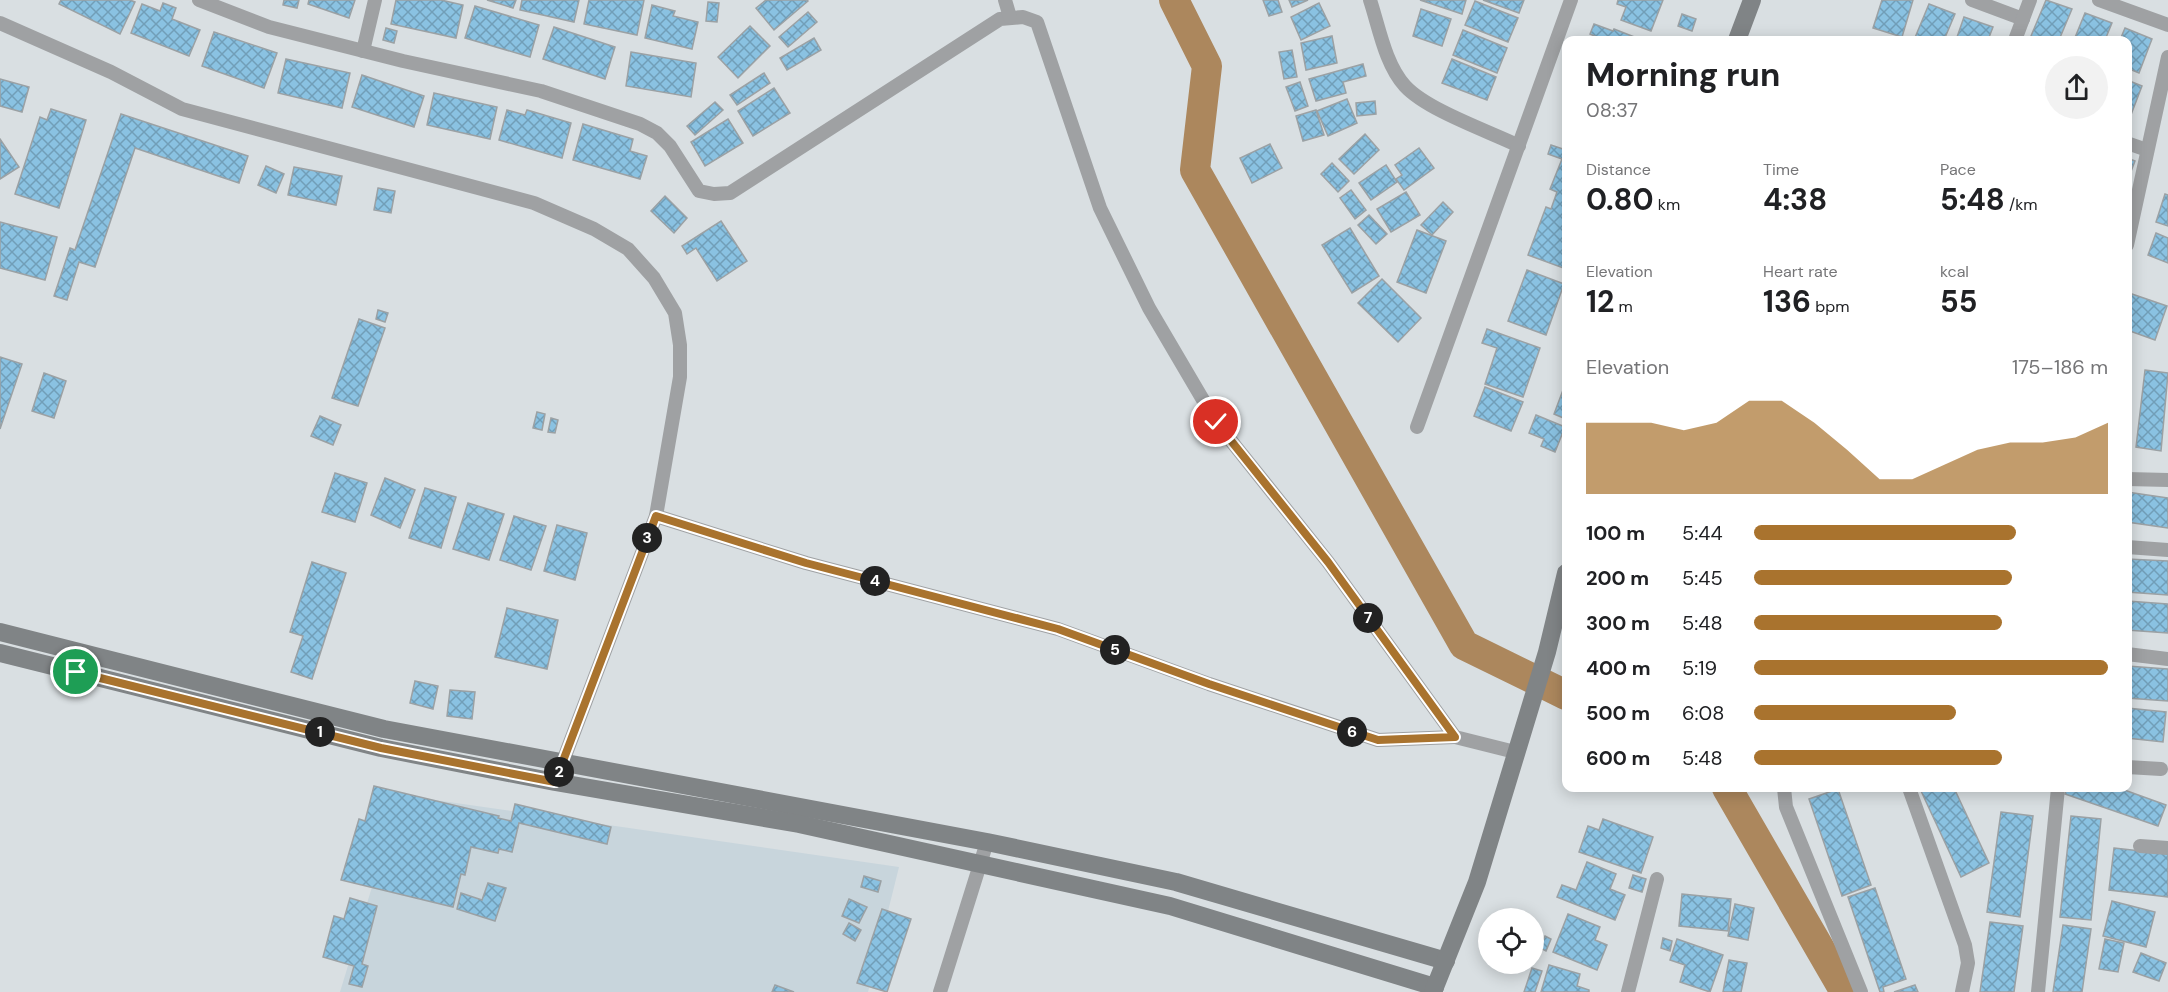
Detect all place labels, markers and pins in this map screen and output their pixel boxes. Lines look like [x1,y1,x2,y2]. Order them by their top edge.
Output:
pin [1190,396,1241,447]
pin: 3 [632,523,662,553]
pin: 4 [860,566,890,596]
pin: 7 [1353,603,1383,633]
pin: 5 [1100,635,1130,665]
pin [50,646,101,697]
pin: 1 [305,717,335,747]
pin: 6 [1337,717,1367,747]
pin: 2 [544,757,574,787]

